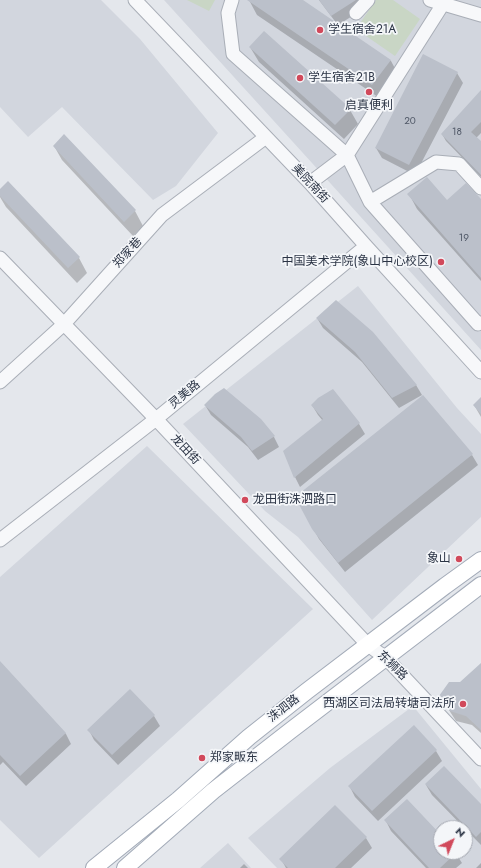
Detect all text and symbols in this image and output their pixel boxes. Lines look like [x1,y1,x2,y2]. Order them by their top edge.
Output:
place label: 学生宿舍21A [328,23,396,37]
marker: 学生宿舍21A [315,25,325,35]
place label: 学生宿舍21B [308,71,375,85]
marker: 学生宿舍21B [295,73,305,83]
marker: 启真便利 [364,87,374,97]
place label: 启真便利 [345,99,393,113]
house number: 20 [404,116,416,128]
house number: 18 [452,127,462,139]
street label: 美院南街 [288,162,332,206]
house number: 19 [459,233,469,245]
street label: 郑家巷 [111,235,145,271]
place label: 中国美术学院(象山中心校区) [282,255,433,269]
marker: 中国美术学院(象山中心校区) [436,257,446,267]
street label: 灵美路 [167,378,203,412]
street label: 龙田街 [167,432,203,468]
place label: 龙田街洙泗路口 [253,493,337,507]
marker: 龙田街洙泗路口 [240,495,250,505]
place label: 象山 [427,552,451,566]
marker: 象山 [454,554,464,564]
street label: 东狮路 [374,648,410,684]
street label: 洙泗路 [265,692,303,726]
place label: 西湖区司法局转塘司法所 [323,697,455,711]
marker: 西湖区司法局转塘司法所 [458,699,468,709]
place label: 郑家畈东 [210,751,258,765]
marker: 郑家畈东 [197,753,207,763]
north arrow [433,820,473,860]
text: N [452,823,469,841]

